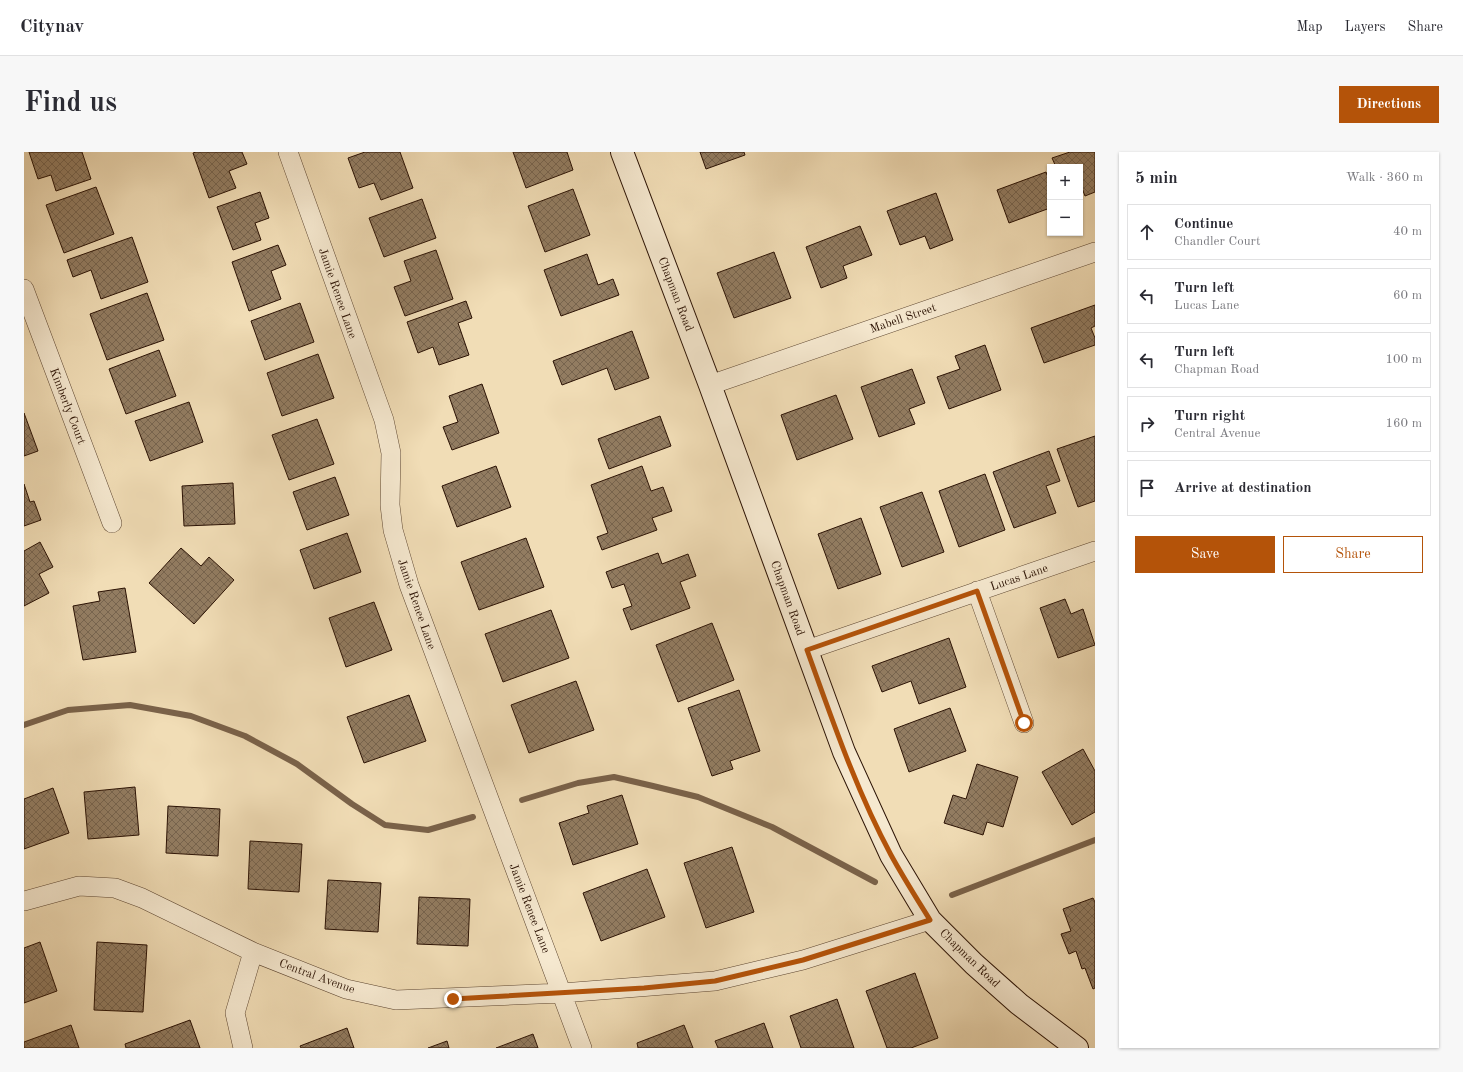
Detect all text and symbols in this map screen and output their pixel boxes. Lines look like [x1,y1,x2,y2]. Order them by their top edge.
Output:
text: Citynav [20,18,84,37]
text: Map [1297,20,1323,34]
text: Layers [1345,20,1386,34]
text: Share [1408,20,1443,34]
button: Directions [1339,86,1439,123]
text: Find us [24,90,117,118]
map controls [1047,164,1083,236]
button: + [1047,164,1083,200]
text: 5 min [1135,170,1178,187]
text: Walk · 360 m [1346,171,1423,184]
button: − [1047,200,1083,236]
text: Continue [1174,217,1233,232]
icon: ahead [1136,221,1158,243]
text: 40 m [1393,225,1422,238]
text: Chandler Court [1174,235,1260,248]
street label: Jamie Renee Lane [316,246,358,341]
street label: Chapman Road [655,255,695,333]
text: Turn left [1174,281,1234,296]
icon: left [1136,285,1158,307]
text: 60 m [1393,289,1422,302]
text: Lucas Lane [1174,299,1239,312]
street label: Mabell Street [869,302,938,336]
text: Turn left [1174,345,1234,360]
icon: left [1136,349,1158,371]
text: 100 m [1385,353,1422,366]
text: Chapman Road [1174,363,1259,376]
street label: Kimberly Court [47,366,87,446]
text: Turn right [1174,409,1245,424]
icon: right [1136,413,1158,435]
text: 160 m [1385,417,1422,430]
text: Central Avenue [1174,427,1260,440]
icon: arrive [1136,477,1158,499]
text: Arrive at destination [1174,481,1312,496]
button: Save [1135,536,1275,573]
button: Share [1283,536,1423,573]
street label: Jamie Renee Lane [395,557,437,652]
street label: Chapman Road [768,559,806,637]
street label: Lucas Lane [989,562,1050,593]
route start [1015,714,1033,732]
street label: Jamie Renee Lane [506,862,552,955]
street label: Chapman Road [937,927,1002,990]
street label: Central Avenue [277,958,357,996]
route end [444,990,462,1008]

